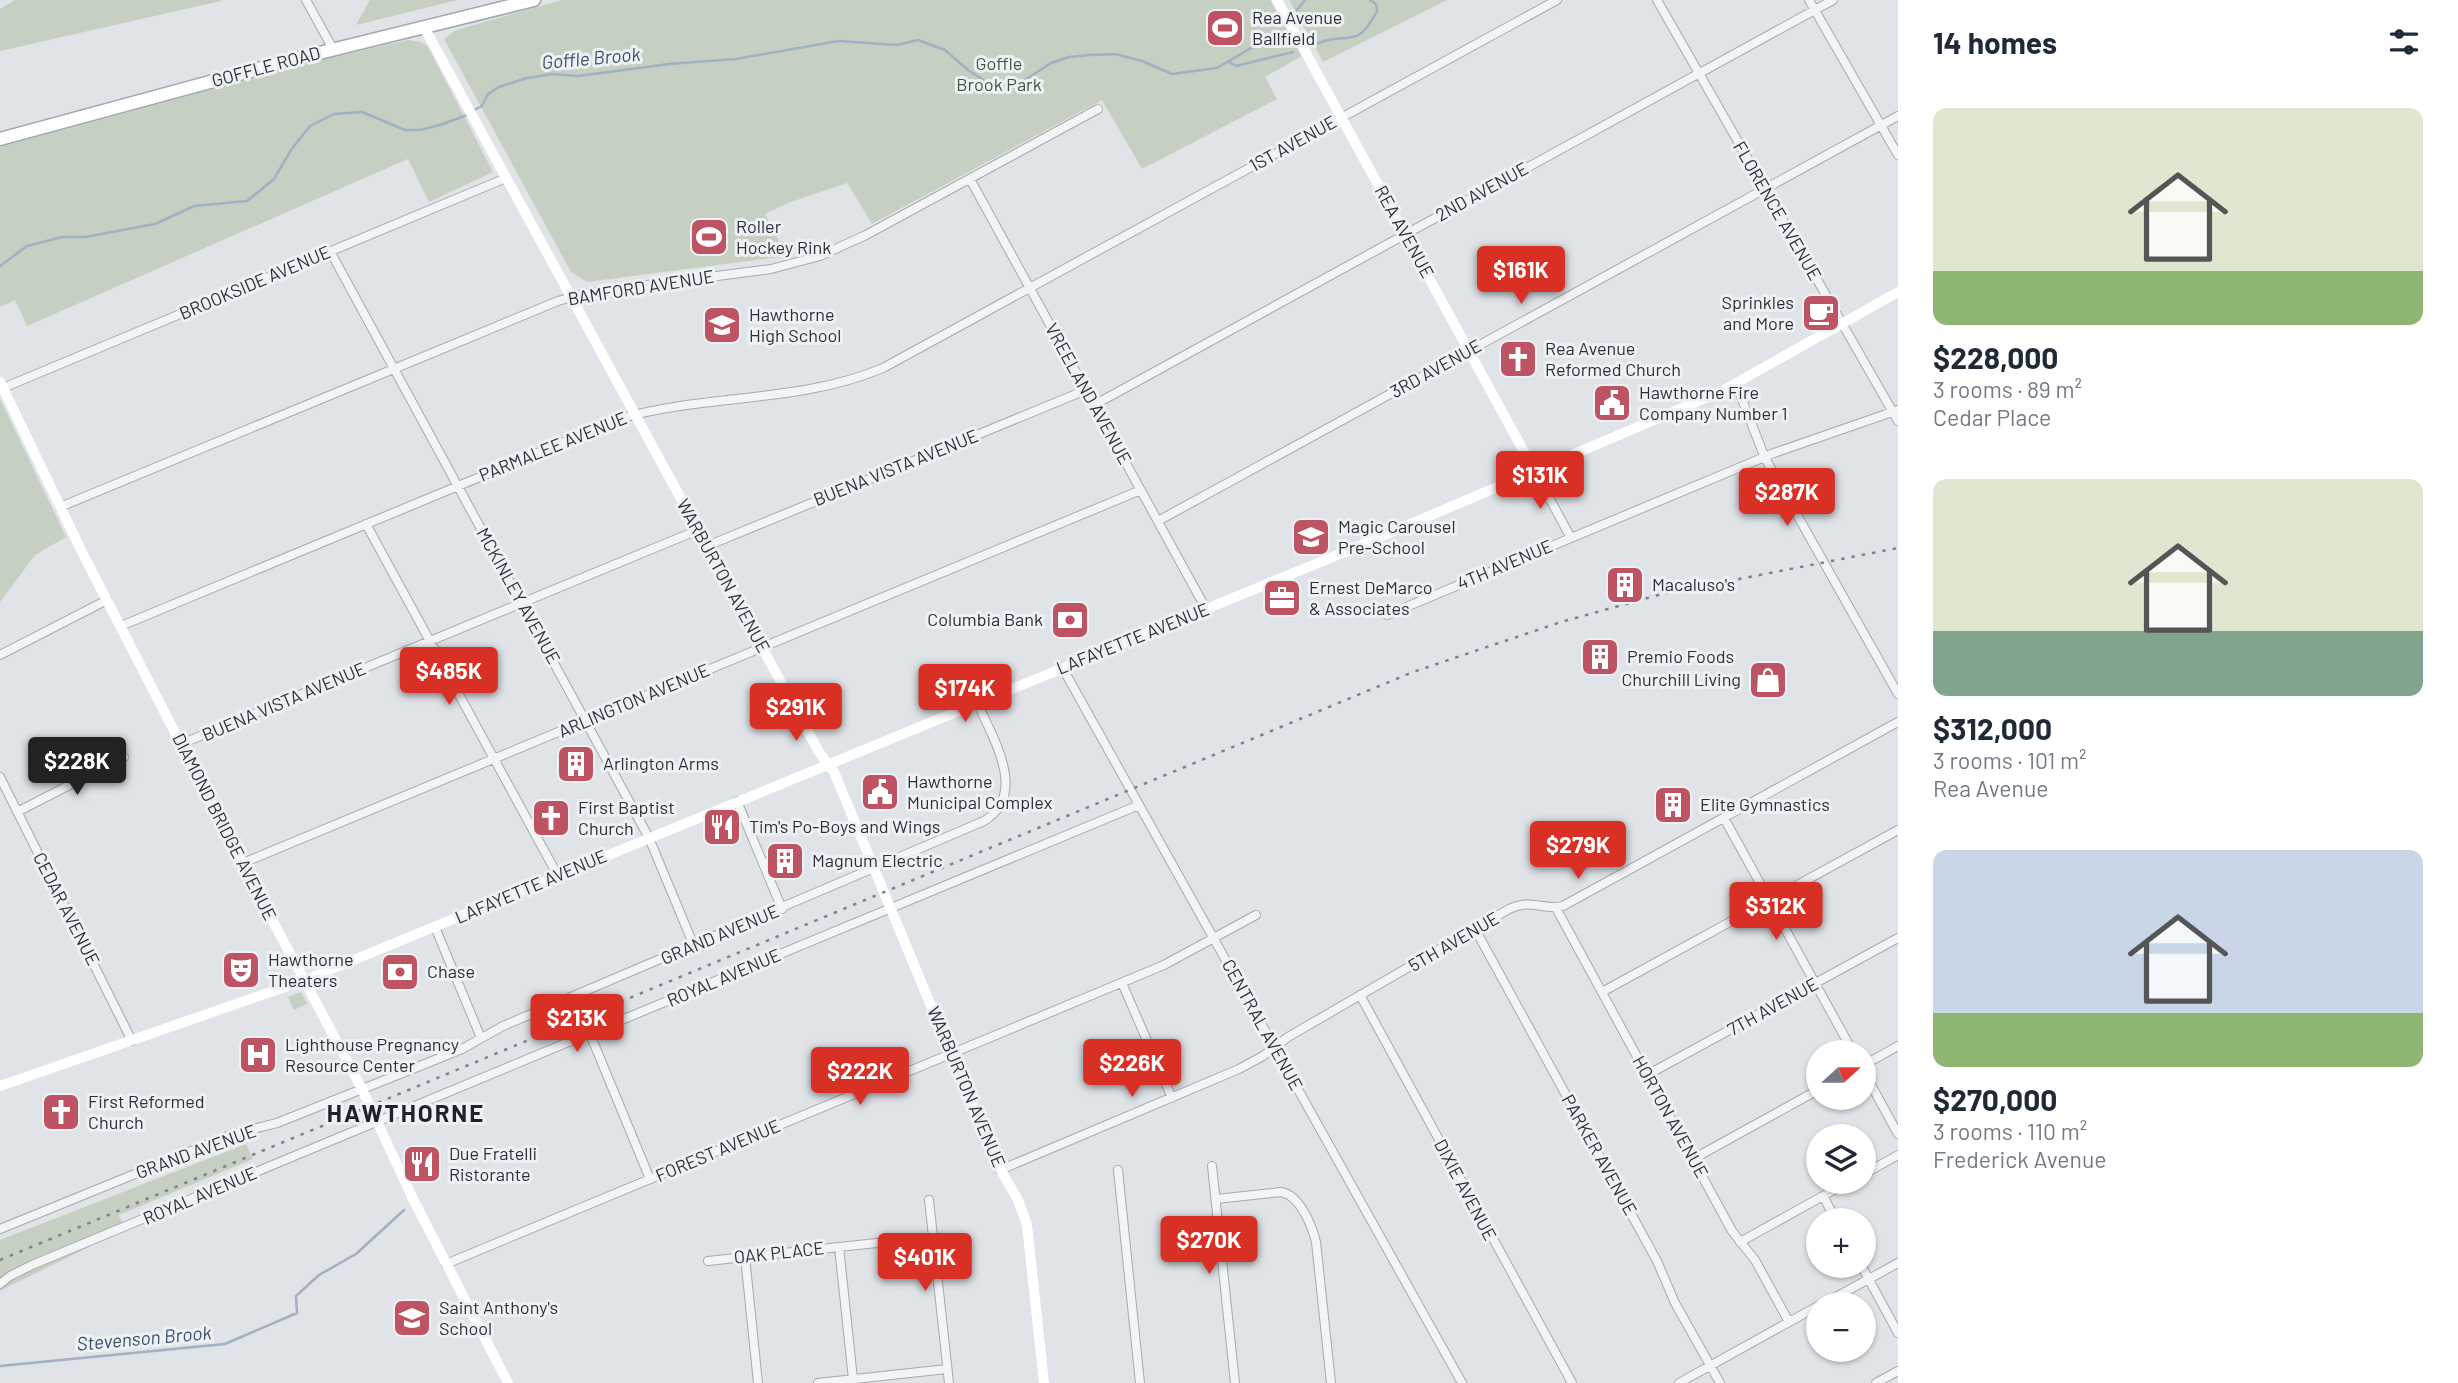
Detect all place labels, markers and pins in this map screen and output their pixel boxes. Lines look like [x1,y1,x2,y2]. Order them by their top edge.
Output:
place label: Rea Avenue Ballfield [1252,6,1342,49]
sports icon: Rea Avenue Ballfield [1204,7,1246,49]
place label: Roller Hockey Rink [736,215,831,258]
sports icon: Roller Hockey Rink [688,216,730,258]
pin: $161K [1472,246,1570,306]
place label: Sprinkles and More [1721,291,1794,334]
cafe icon: Sprinkles and More [1800,292,1842,334]
place label: Hawthorne High School [749,303,842,346]
school or university icon: Hawthorne High School [701,304,743,346]
place label: Rea Avenue Reformed Church [1545,337,1681,380]
church icon: Rea Avenue Reformed Church [1497,338,1539,380]
place label: Hawthorne Fire Company Number 1 [1639,381,1788,424]
public building icon: Hawthorne Fire Company Number 1 [1591,382,1633,424]
pin: $131K [1491,452,1589,511]
pin: $287K [1738,468,1836,528]
place label: Magic Carousel Pre-School [1338,515,1456,558]
school or university icon: Magic Carousel Pre-School [1290,516,1332,558]
building icon: Macaluso's [1604,564,1646,606]
place label: Macaluso's [1652,573,1735,595]
place label: Ernest DeMarco & Associates [1309,576,1433,619]
office icon: Ernest DeMarco & Associates [1261,577,1303,619]
bank icon: Columbia Bank [1049,599,1091,641]
place label: Columbia Bank [927,608,1043,630]
building icon: Premio Foods [1579,636,1621,678]
place label: Premio Foods [1627,645,1734,667]
pin: $485K [400,648,498,707]
shop icon: Churchill Living [1747,659,1789,701]
pin: $174K [916,664,1014,724]
place label: Churchill Living [1621,668,1741,690]
pin: $291K [747,684,845,743]
pin: $228K [28,738,126,797]
building icon: Arlington Arms [555,743,597,785]
place label: Arlington Arms [603,752,719,774]
place label: Hawthorne Municipal Complex [907,770,1053,813]
public building icon: Hawthorne Municipal Complex [859,771,901,813]
building icon: Elite Gymnastics [1652,784,1694,826]
place label: Elite Gymnastics [1700,793,1830,815]
place label: First Baptist Church [578,796,675,839]
church icon: First Baptist Church [530,797,572,839]
restaurant icon: Tim's Po-Boys and Wings [701,806,743,848]
place label: Tim's Po-Boys and Wings [749,815,941,837]
pin: $279K [1529,822,1627,881]
building icon: Magnum Electric [764,840,806,882]
place label: Magnum Electric [812,849,943,871]
pin: $312K [1727,883,1825,942]
place label: Hawthorne Theaters [268,948,354,991]
theatre icon: Hawthorne Theaters [220,949,262,991]
bank icon: Chase [379,951,421,993]
place label: Chase [427,960,475,982]
pin: $213K [528,995,626,1054]
place label: Lighthouse Pregnancy Resource Center [285,1033,459,1076]
hospital icon: Lighthouse Pregnancy Resource Center [237,1034,279,1076]
pin: $226K [1083,1040,1181,1099]
pin: $222K [811,1048,909,1107]
place label: First Reformed Church [88,1090,205,1133]
church icon: First Reformed Church [40,1091,82,1133]
place label: Due Fratelli Ristorante [449,1142,537,1185]
restaurant icon: Due Fratelli Ristorante [401,1143,443,1185]
pin: $270K [1160,1216,1258,1276]
pin: $401K [876,1234,974,1293]
place label: Saint Anthony's School [439,1296,558,1339]
school or university icon: Saint Anthony's School [391,1297,433,1339]

